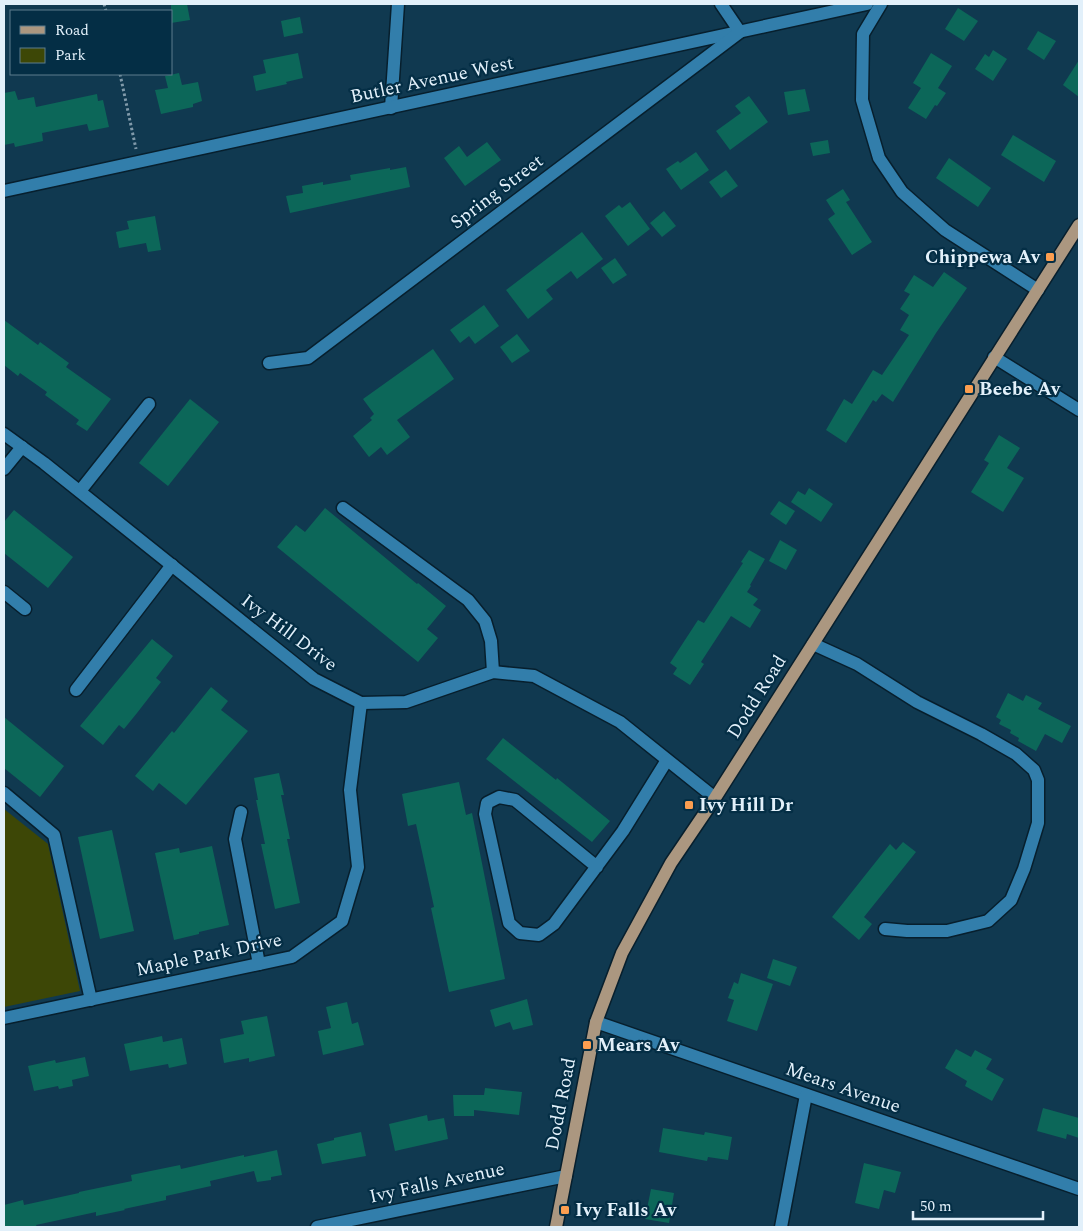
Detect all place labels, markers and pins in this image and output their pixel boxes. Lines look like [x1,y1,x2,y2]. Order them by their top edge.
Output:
place label: Chippewa Av [925,243,1041,272]
marker: Chippewa Av [1044,251,1056,263]
place label: Beebe Av [979,375,1061,404]
marker: Beebe Av [963,383,975,395]
place label: Ivy Hill Dr [699,791,794,820]
marker: Ivy Hill Dr [683,799,695,811]
place label: Mears Av [597,1031,680,1060]
marker: Mears Av [581,1039,593,1051]
place label: Ivy Falls Av [575,1196,677,1225]
marker: Ivy Falls Av [559,1204,571,1216]

